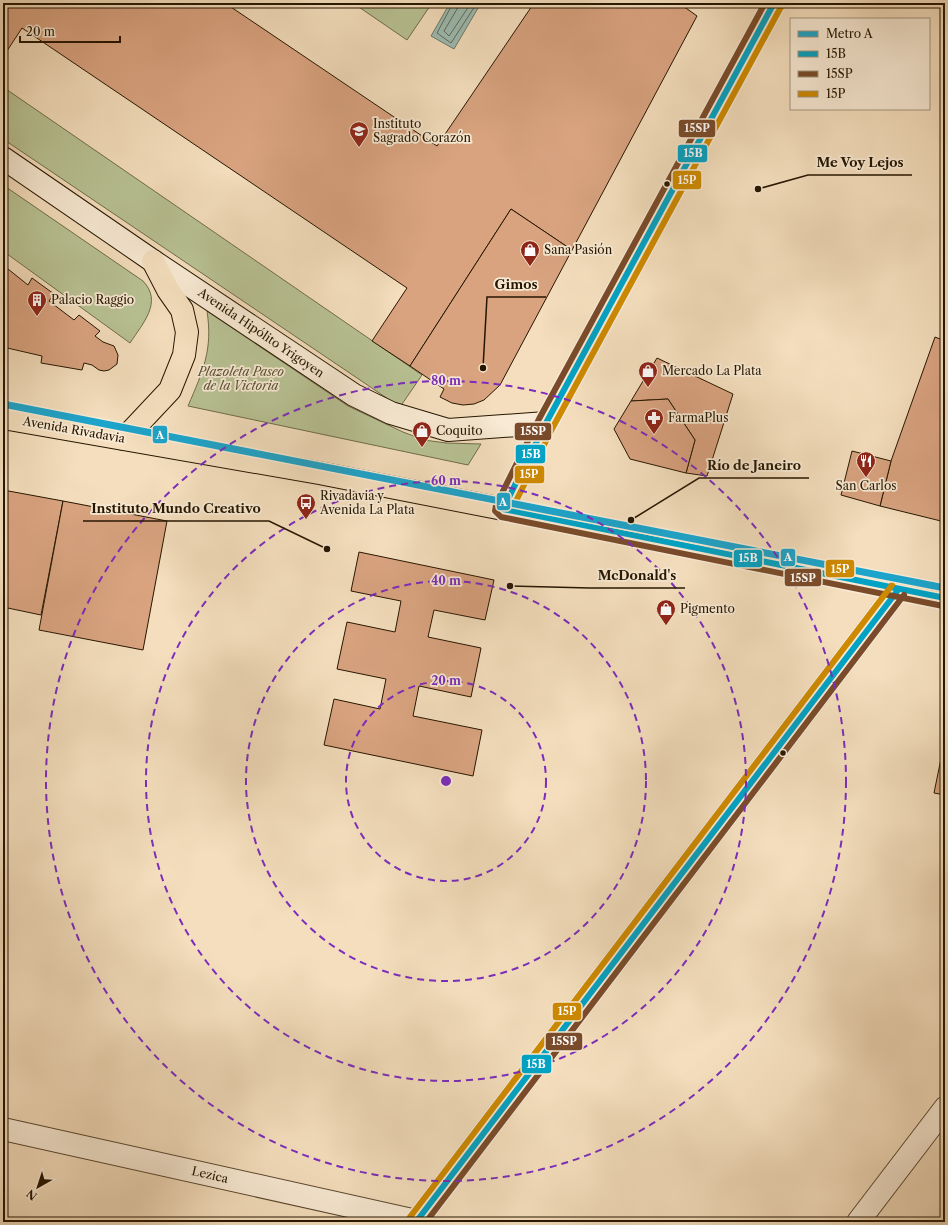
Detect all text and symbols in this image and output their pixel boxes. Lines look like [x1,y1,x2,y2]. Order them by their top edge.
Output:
scale bar [20,18,120,44]
legend [790,18,930,110]
text: 20 m [26,24,55,39]
text: Metro A [826,26,874,41]
text: 15B [826,46,846,61]
text: 15SP [826,66,853,81]
text: 15P [826,86,846,101]
place label: Instituto Sagrado Corazón [373,116,471,145]
line badge: 15SP [678,119,716,138]
school or university icon: Instituto Sagrado Corazón [348,120,370,148]
text: 15SP [684,121,710,135]
line badge: 15B [677,144,708,163]
text: 15B [683,146,703,160]
callout: Me Voy Lejos [808,150,912,175]
text: Me Voy Lejos [816,154,904,170]
line badge: 15P [672,170,702,190]
text: 15P [678,173,697,187]
unlabelled marker [662,179,672,189]
shop icon: Sana Pasión [519,239,541,267]
place label: Sana Pasión [544,242,613,257]
callout: Gimos [487,272,546,297]
text: Gimos [495,276,537,292]
street label: Avenida Hipólito Yrigoyen [194,284,328,381]
building icon: Palacio Raggio [26,289,48,317]
place label: Palacio Raggio [51,292,134,307]
shop icon: Mercado La Plata [637,360,659,388]
place label: Mercado La Plata [662,363,762,378]
park label: Plazoleta Paseo de la Victoria [197,364,284,393]
text: 80 m [431,373,461,388]
pharmacy icon: FarmaPlus [643,407,665,435]
place label: FarmaPlus [668,410,728,425]
street label: Avenida Rivadavia [21,413,127,446]
shop icon: Coquito [411,420,433,448]
line badge: 15SP [514,422,552,441]
place label: Coquito [436,423,483,438]
text: 15SP [520,424,546,438]
line badge: A [152,425,168,444]
text: A [155,428,165,442]
line badge: 15B [515,444,546,464]
text: 15B [521,447,541,461]
restaurant icon: San Carlos [855,450,877,478]
callout: Río de Janeiro [699,453,809,478]
text: Río de Janeiro [707,457,801,473]
line badge: 15P [514,465,545,484]
text: 15P [520,467,539,481]
text: 60 m [431,473,461,488]
place label: San Carlos [836,478,896,493]
place label: Rivadavia y Avenida La Plata [319,488,415,517]
bus stop icon: Rivadavia y Avenida La Plata [295,492,317,520]
line badge: A [496,492,511,511]
text: A [498,495,508,509]
callout: Instituto Mundo Creativo [83,496,269,521]
text: Instituto Mundo Creativo [91,500,261,516]
line badge: A [780,548,796,567]
line badge: 15B [733,549,763,568]
text: A [783,550,793,564]
text: 15B [738,551,758,565]
line badge: 15P [825,559,855,578]
text: 15P [831,562,850,576]
callout: McDonald's [590,563,685,588]
text: McDonald's [598,567,676,583]
line badge: 15SP [784,568,822,587]
text: 15SP [790,571,816,585]
text: 40 m [431,573,461,588]
shop icon: Pigmento [655,598,677,626]
place label: Pigmento [680,601,735,616]
text: 20 m [431,673,461,688]
unlabelled marker [778,748,788,758]
centre of rings [439,774,453,788]
line badge: 15P [552,1002,582,1021]
text: 15P [558,1004,577,1018]
line badge: 15SP [545,1032,583,1051]
text: 15SP [551,1034,577,1048]
line badge: 15B [521,1054,552,1074]
text: 15B [526,1057,546,1071]
street label: Lezica [190,1163,230,1186]
north arrow [18,1167,58,1207]
text: N [23,1186,40,1203]

